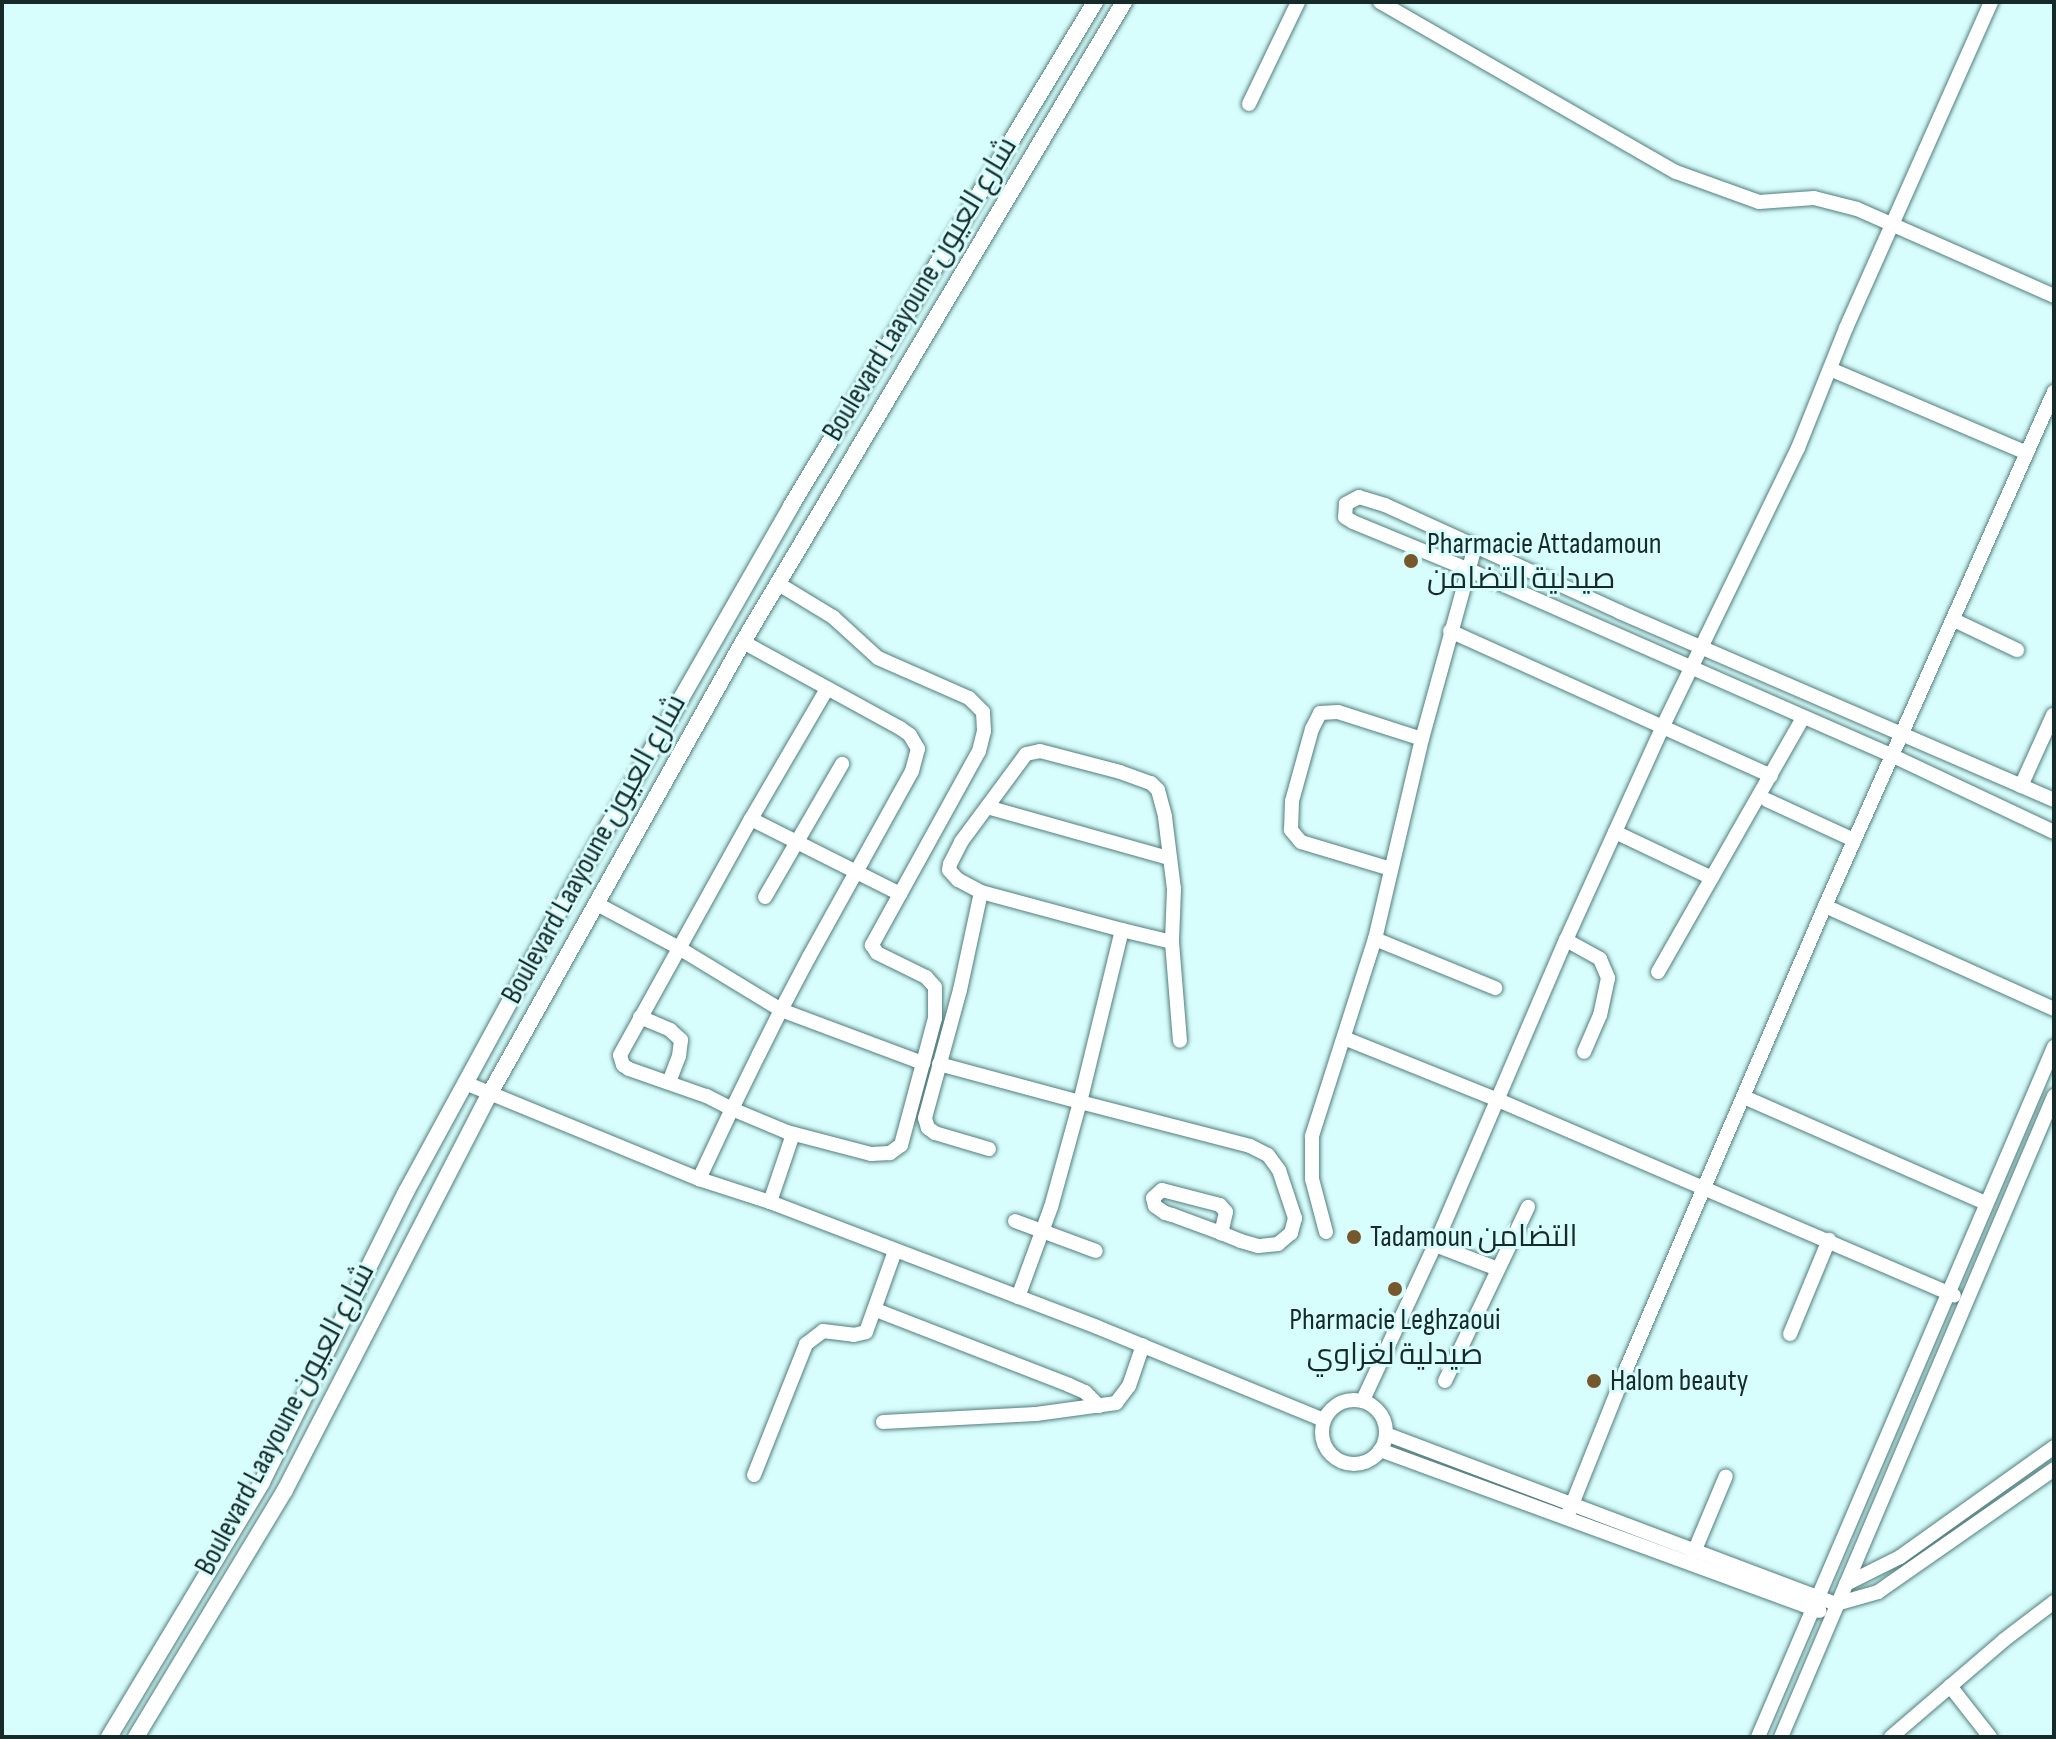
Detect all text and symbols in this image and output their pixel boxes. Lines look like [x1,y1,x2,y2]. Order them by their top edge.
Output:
street label: Boulevard Laayoune شارع العيون [815,130,1025,448]
place label: Pharmacie Attadamoun صيدلية التضامن [1427,526,1662,596]
marker: Pharmacie Attadamoun صيدلية التضامن [1402,552,1420,570]
street label: Boulevard Laayoune شارع العيون [494,688,694,1010]
place label: Tadamoun التضامن [1370,1219,1577,1255]
marker: Tadamoun التضامن [1345,1228,1363,1246]
street label: Boulevard Laayoune شارع العيون [187,1257,383,1581]
marker: Pharmacie Leghzaoui صيدلية لغزاوي [1386,1280,1404,1298]
place label: Pharmacie Leghzaoui صيدلية لغزاوي [1289,1302,1501,1372]
place label: Halom beauty [1610,1363,1748,1399]
marker: Halom beauty [1585,1372,1603,1390]

